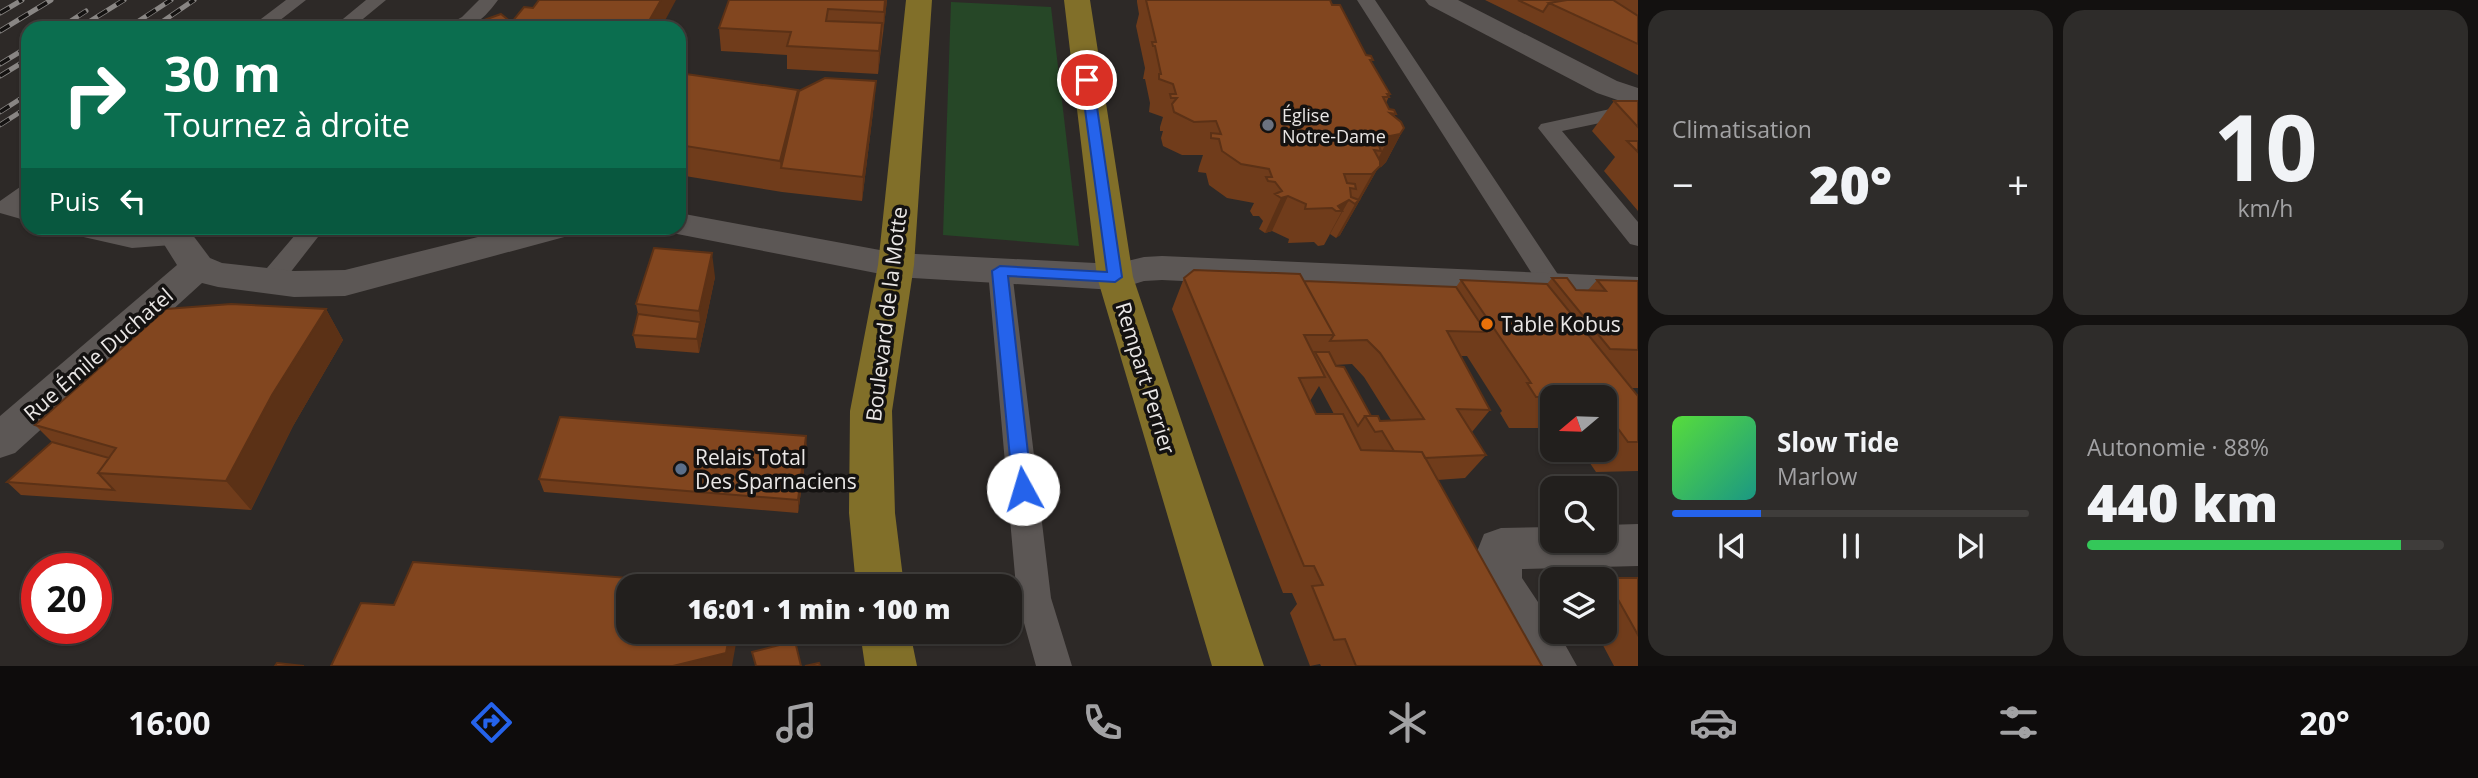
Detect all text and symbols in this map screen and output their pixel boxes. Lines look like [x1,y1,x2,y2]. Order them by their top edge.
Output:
text: 30 m [164,40,281,106]
icon: right [49,49,140,140]
pin [1057,50,1117,110]
icon: arrive [1068,61,1106,99]
text: 10 [2213,84,2318,208]
text: Tournez à droite [164,103,410,146]
place label: Église Notre-Dame [1282,103,1386,148]
text: Climatisation [1672,113,1812,145]
marker: Église Notre-Dame [1260,117,1276,133]
text: 20° [1809,148,1892,219]
text: − [1672,158,1694,210]
text: + [2007,158,2029,210]
icon: left [114,182,152,220]
text: Puis [49,183,100,219]
text: km/h [2238,192,2293,224]
street label: Boulevard de la Motte [859,205,913,423]
street label: Rue Émile Duchatel [17,281,179,427]
street label: Rempart Perrier [1110,299,1183,458]
place label: Table Kobus [1501,310,1621,338]
marker: Table Kobus [1479,316,1495,332]
north arrow [1540,385,1617,462]
map controls [1540,385,1617,644]
text: Slow Tide [1777,424,1899,460]
text: Autonomie · 88% [2087,431,2269,463]
place label: Relais Total Des Sparnaciens [695,443,857,495]
position arrow [986,452,1060,526]
text: Marlow [1777,460,1857,492]
marker: Relais Total Des Sparnaciens [673,461,689,477]
text: 440 km [2087,466,2278,537]
button: search [1540,476,1617,553]
icon: previous [1713,527,1751,565]
icon: pause [1832,527,1870,565]
icon: next [1951,527,1989,565]
speed limit sign: 20 [21,553,112,644]
button: layers [1540,567,1617,644]
text: 16:01 · 1 min · 100 m [688,591,950,627]
icon: directions [467,698,516,747]
icon: music [772,698,821,747]
icon: phone [1078,698,1127,747]
icon: climate [1383,698,1432,747]
icon: car [1689,698,1738,747]
icon: filters [1994,698,2043,747]
text: 16:00 [128,701,211,744]
text: 20° [2299,701,2350,744]

